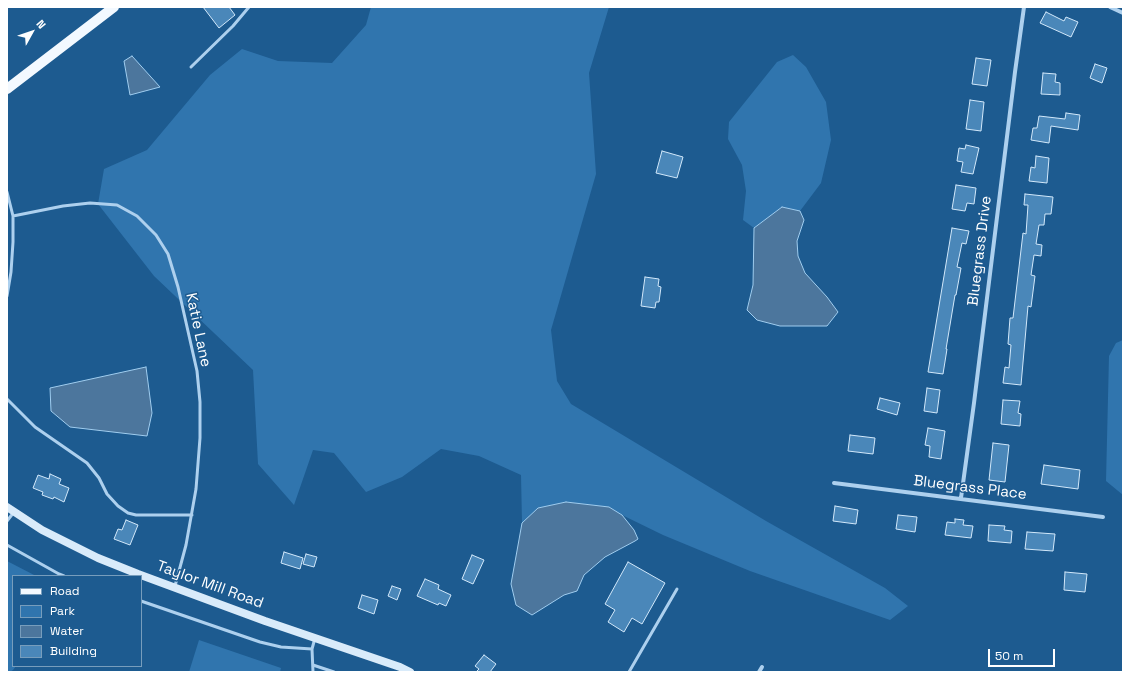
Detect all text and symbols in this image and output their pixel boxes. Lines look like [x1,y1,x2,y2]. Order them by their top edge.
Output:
north arrow [12,12,52,52]
text: N [33,17,49,32]
street label: Bluegrass Drive [964,195,996,307]
street label: Katie Lane [181,291,215,369]
street label: Bluegrass Place [912,472,1028,504]
street label: Taylor Mill Road [154,557,266,613]
legend [12,575,142,667]
text: Road [50,583,79,599]
text: Park [50,603,75,619]
text: Water [50,623,84,639]
scale bar [990,641,1057,667]
text: Building [50,643,97,659]
text: 50 m [995,648,1023,664]

